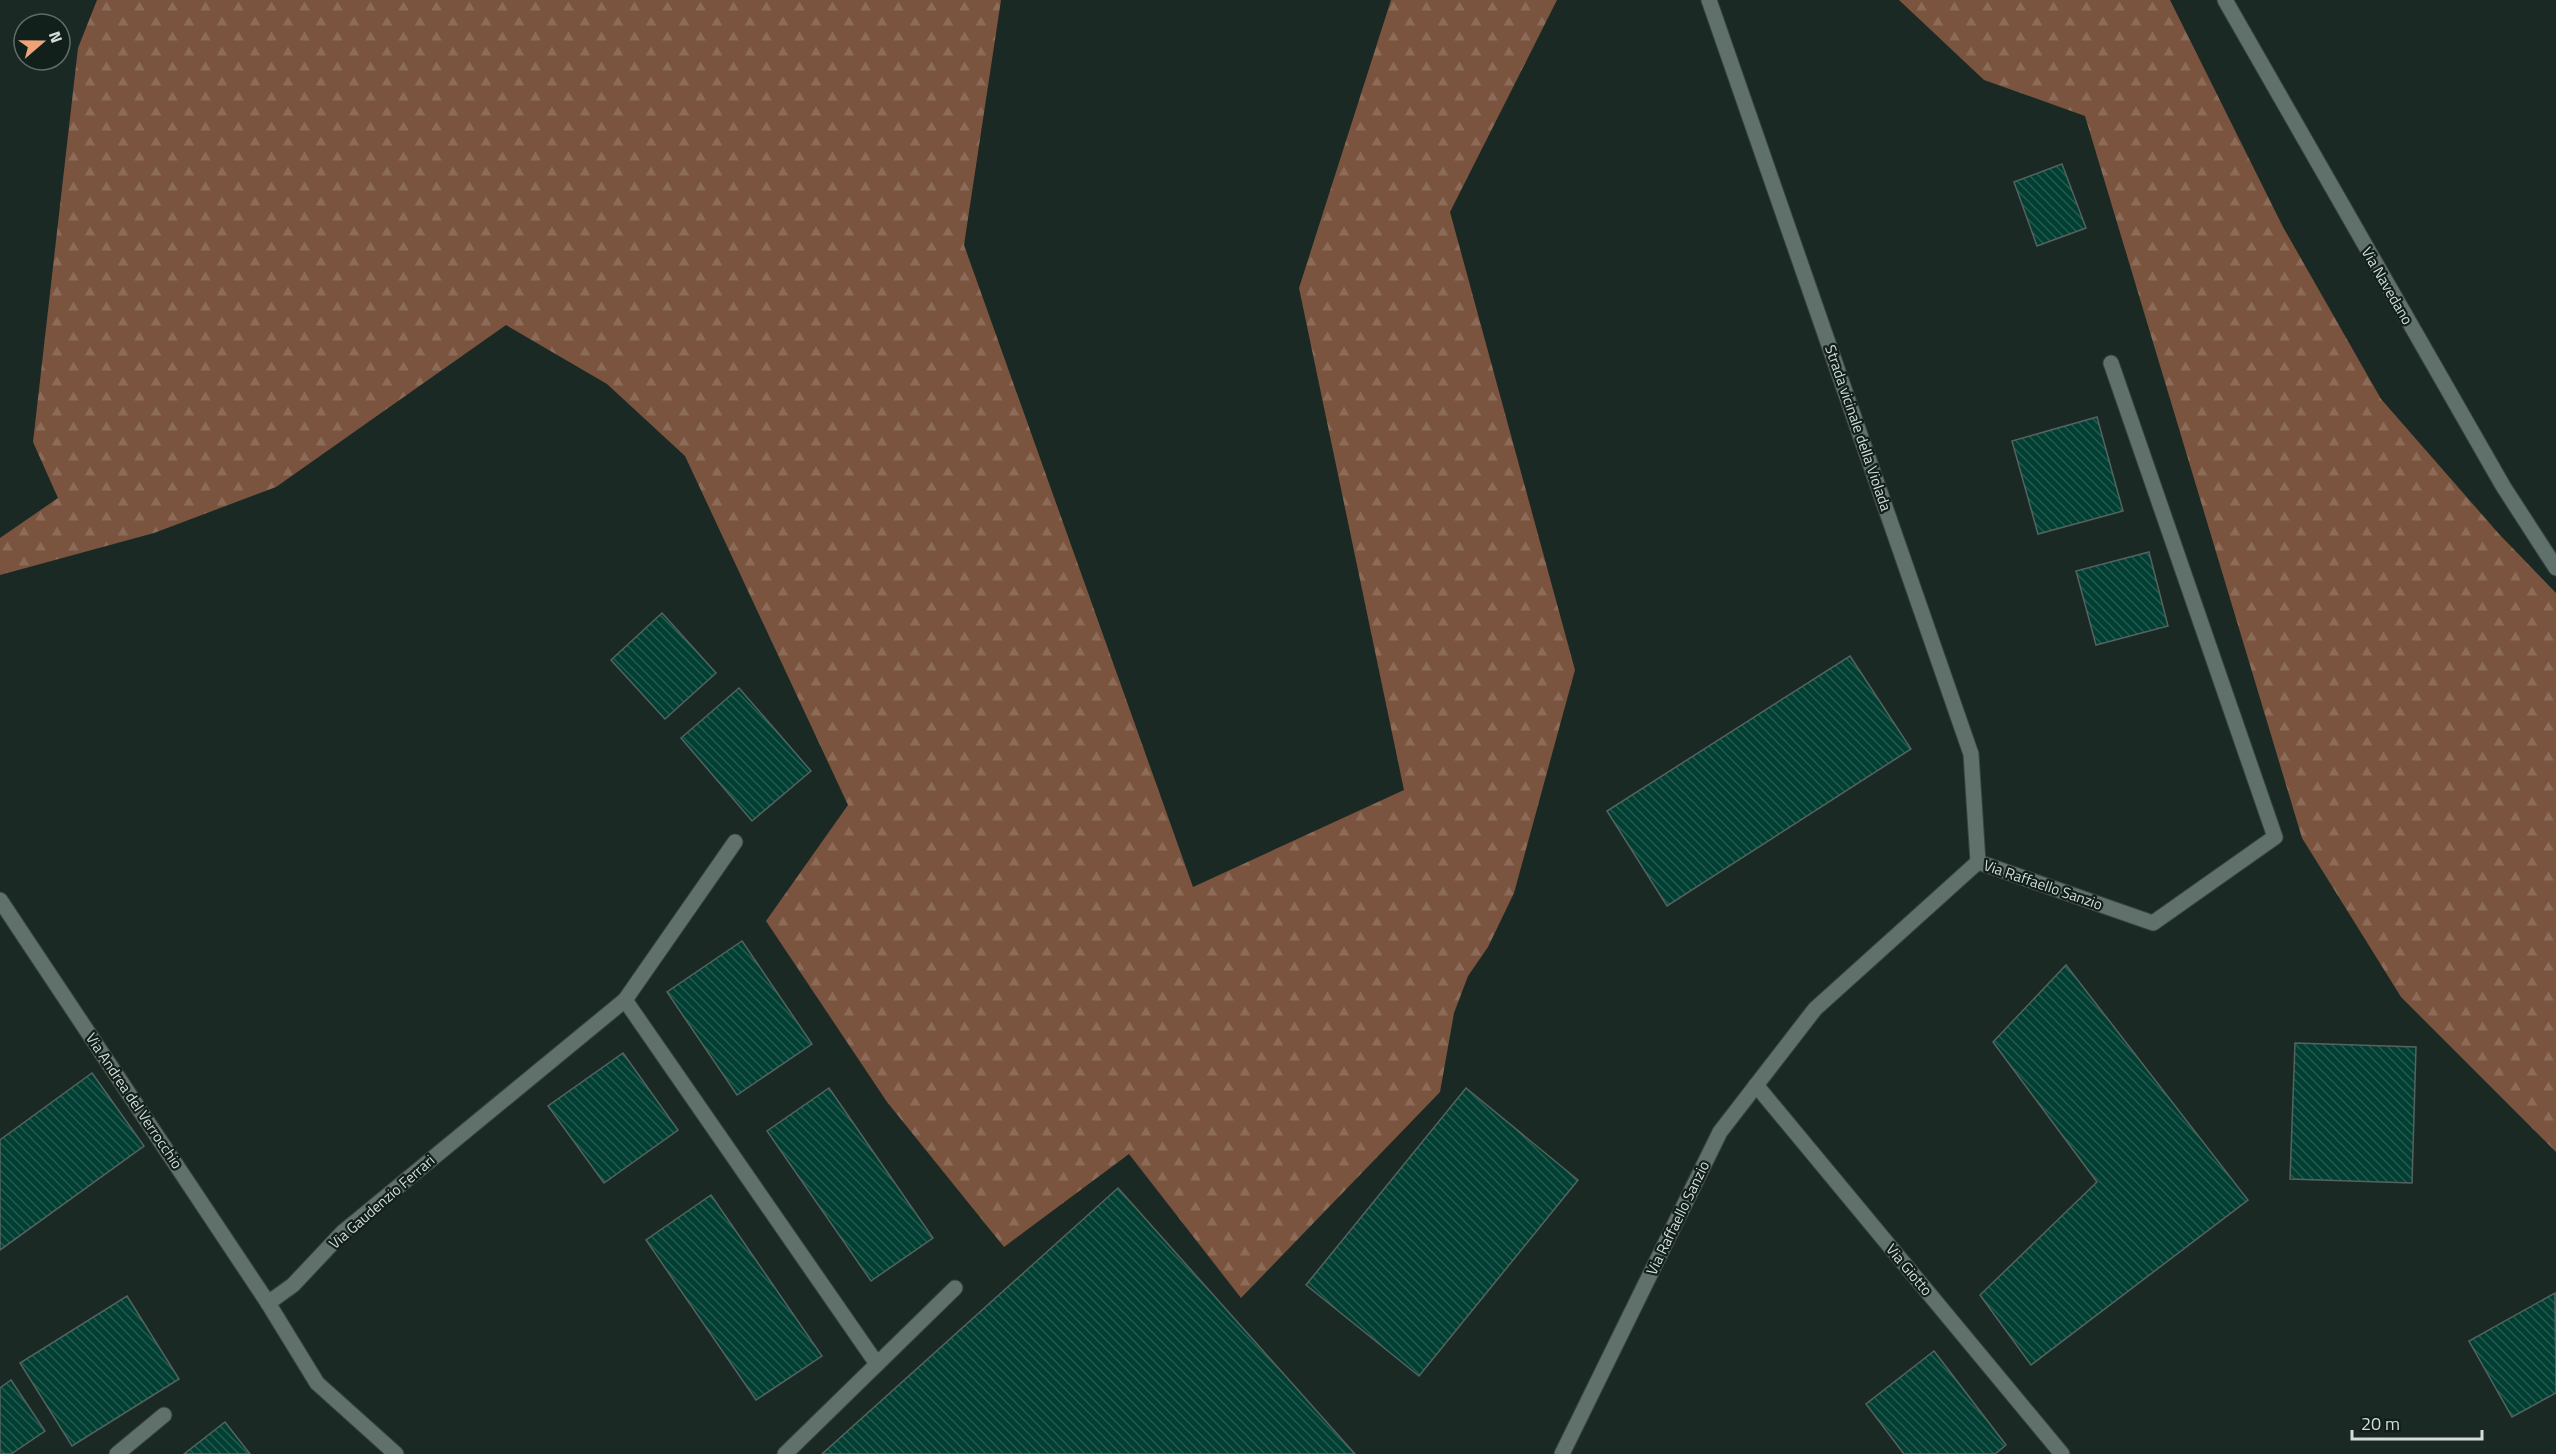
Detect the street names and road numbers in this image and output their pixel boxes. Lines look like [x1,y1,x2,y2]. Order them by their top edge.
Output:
street label: Via Navedano [2356,243,2419,329]
street label: Strada vicinale della Violada [1819,342,1898,515]
street label: Via Raffaello Sanzio [1981,853,2106,916]
street label: Via Andrea del Verrocchio [80,1028,189,1173]
street label: Via Gaudenzio Ferrari [324,1149,440,1254]
street label: Via Raffaello Sanzio [1640,1157,1715,1279]
street label: Via Giotto [1881,1239,1938,1301]

